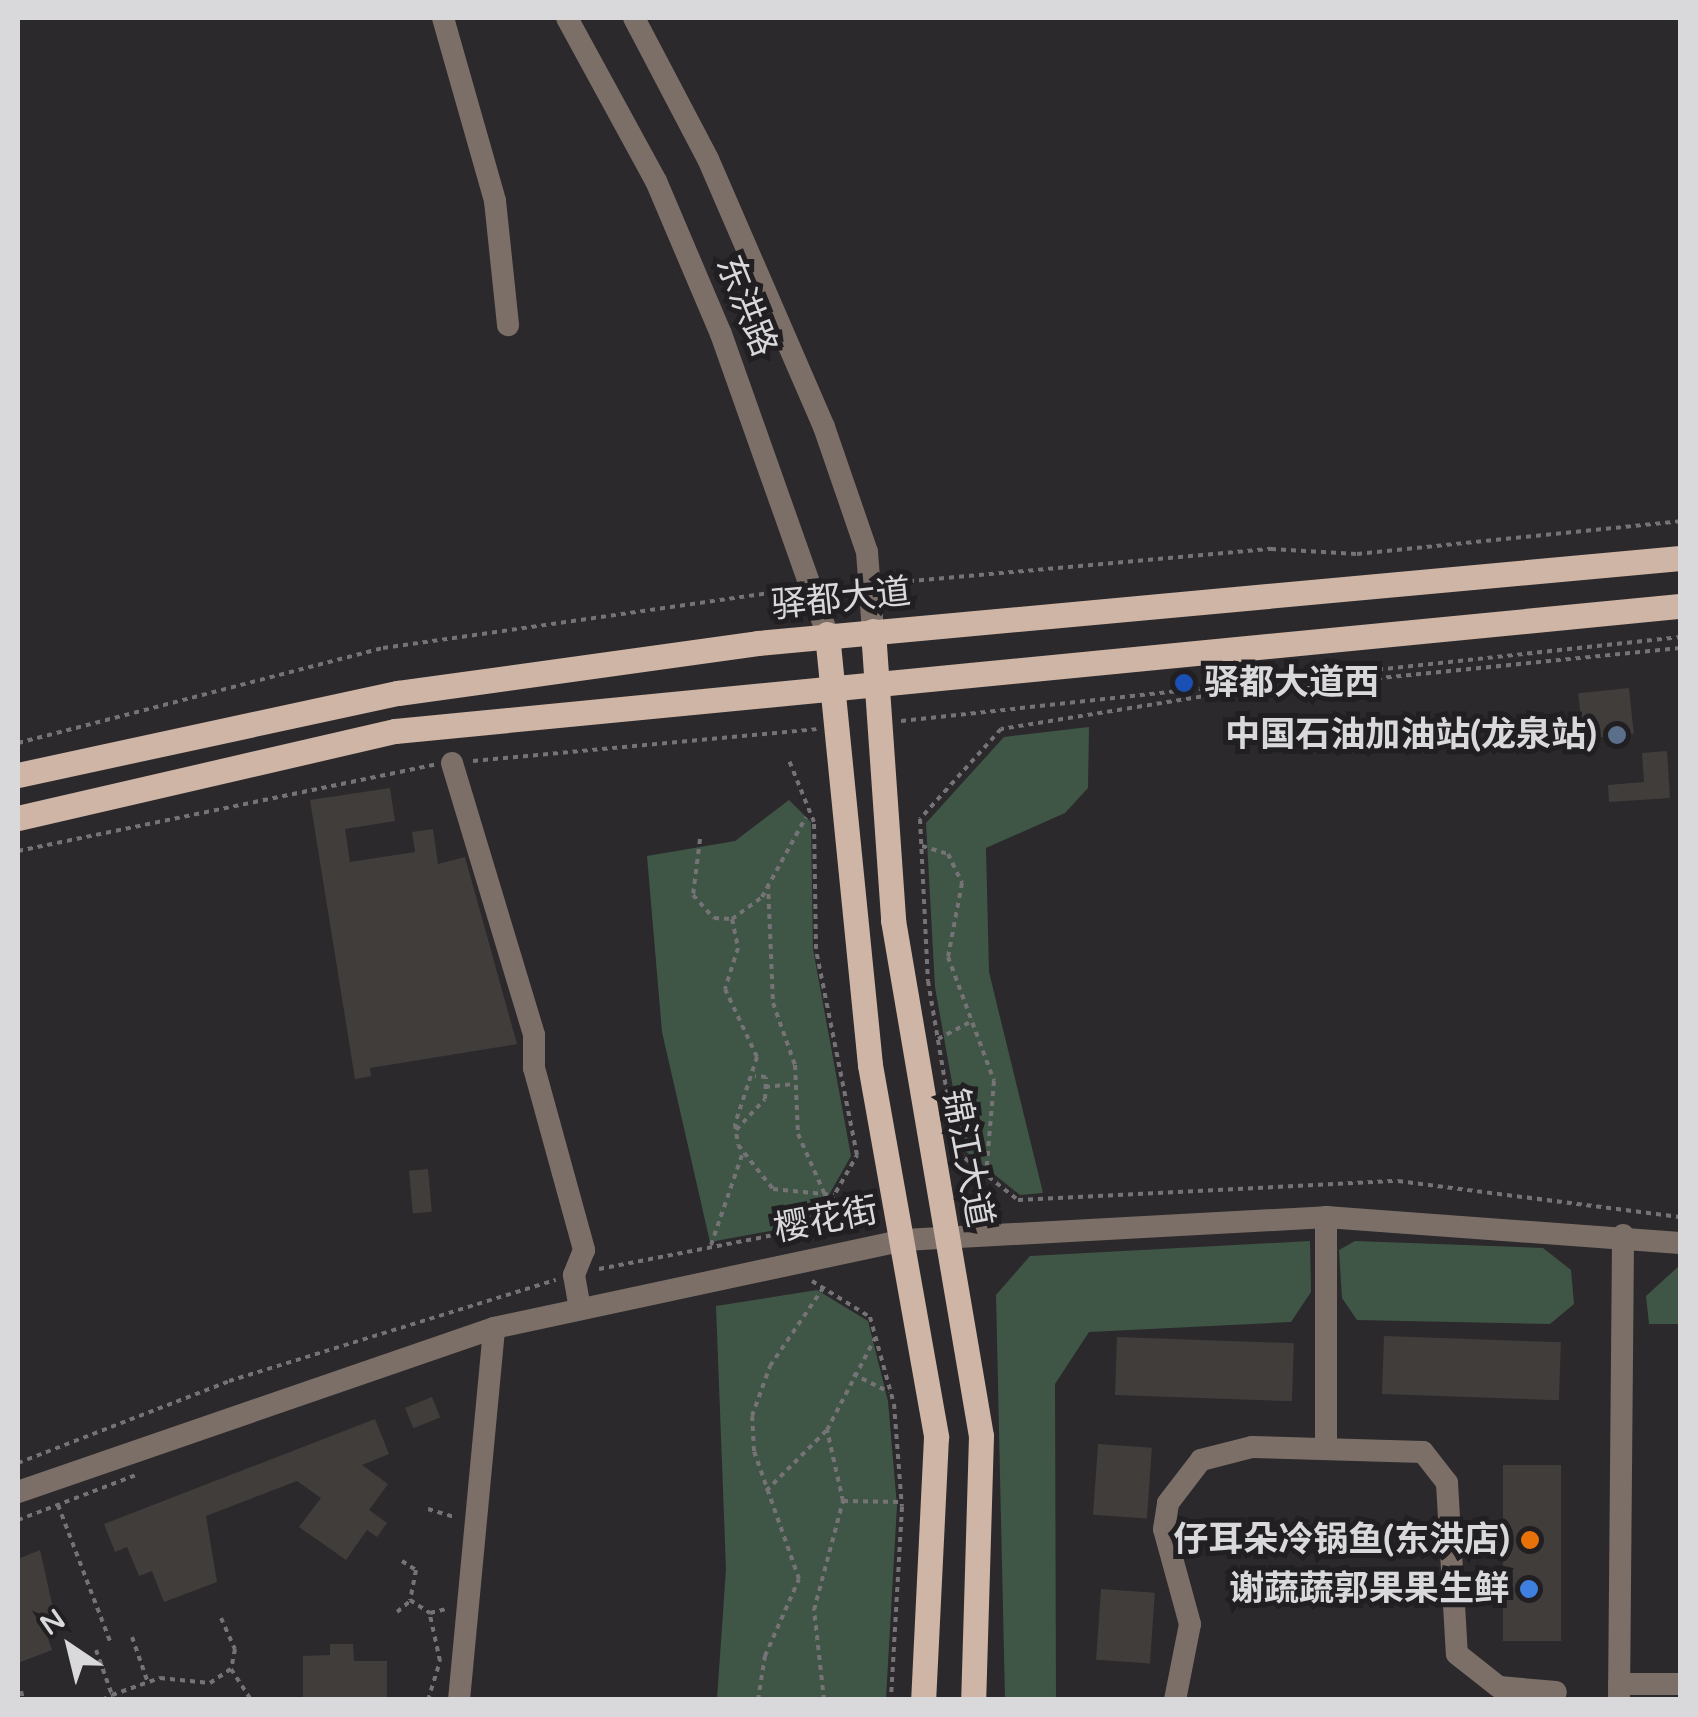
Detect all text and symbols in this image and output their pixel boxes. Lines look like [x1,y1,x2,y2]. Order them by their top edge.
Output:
street label: 东洪路 [707,249,785,363]
street label: 驿都大道 [769,571,913,627]
place label: 驿都大道西 [1204,662,1379,704]
marker: 驿都大道西 [1173,672,1195,694]
place label: 中国石油加油站(龙泉站) [1225,714,1597,756]
marker: 中国石油加油站(龙泉站) [1606,724,1628,746]
street label: 锦江大道 [933,1085,1001,1231]
street label: 樱花街 [770,1189,882,1251]
place label: 仔耳朵冷锅鱼(东洪店) [1173,1519,1510,1561]
marker: 仔耳朵冷锅鱼(东洪店) [1519,1529,1541,1551]
place label: 谢蔬蔬郭果果生鲜 [1229,1568,1509,1610]
marker: 谢蔬蔬郭果果生鲜 [1518,1578,1540,1600]
north arrow [20,1597,120,1697]
text: N [34,1602,72,1643]

